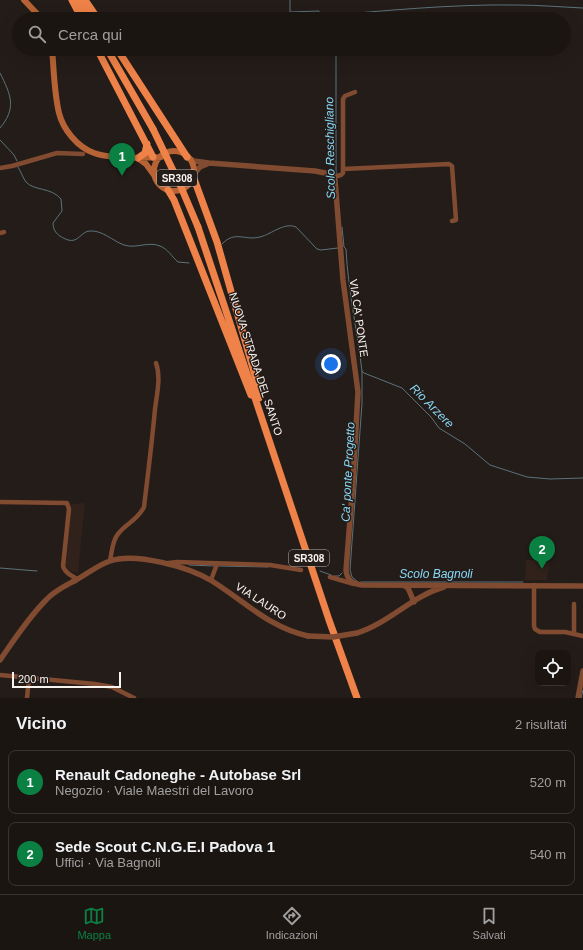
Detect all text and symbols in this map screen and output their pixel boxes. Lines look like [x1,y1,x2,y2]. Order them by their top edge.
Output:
search box [12,12,571,56]
icon: search [26,23,48,45]
text: Cerca qui [58,26,122,43]
water label: Scolo Reschigliano [322,97,338,199]
pin: 1 [109,143,135,176]
road number: SR308 [157,170,197,186]
street label: VIA CA' PONTE [348,278,370,358]
street label: NUOVA STRADA DEL SANTO [227,291,285,437]
your location [321,354,341,374]
water label: Rio Arzere [407,381,457,431]
water label: Ca' ponte Progetto [338,422,358,522]
pin: 2 [529,536,555,569]
road number: SR308 [289,550,329,566]
water label: Scolo Bagnoli [399,567,473,581]
street label: VIA LAURO [233,580,289,622]
map controls [535,650,571,686]
button: locate [535,650,571,686]
scale bar [12,670,121,689]
text: 200 m [18,673,49,685]
text: Vicino [16,714,67,733]
text: 2 risultati [515,717,567,732]
text: Renault Cadoneghe - Autobase Srl [55,766,301,783]
text: 1 [26,775,34,790]
text: 520 m [530,775,566,790]
text: Negozio · Viale Maestri del Lavoro [55,783,253,798]
text: Sede Scout C.N.G.E.I Padova 1 [55,838,275,855]
text: 2 [26,847,34,862]
text: 540 m [530,847,566,862]
text: Uffici · Via Bagnoli [55,855,161,870]
tab: Mappa [77,905,111,941]
tab: Indicazioni [266,905,318,941]
tab: Salvati [473,905,506,941]

